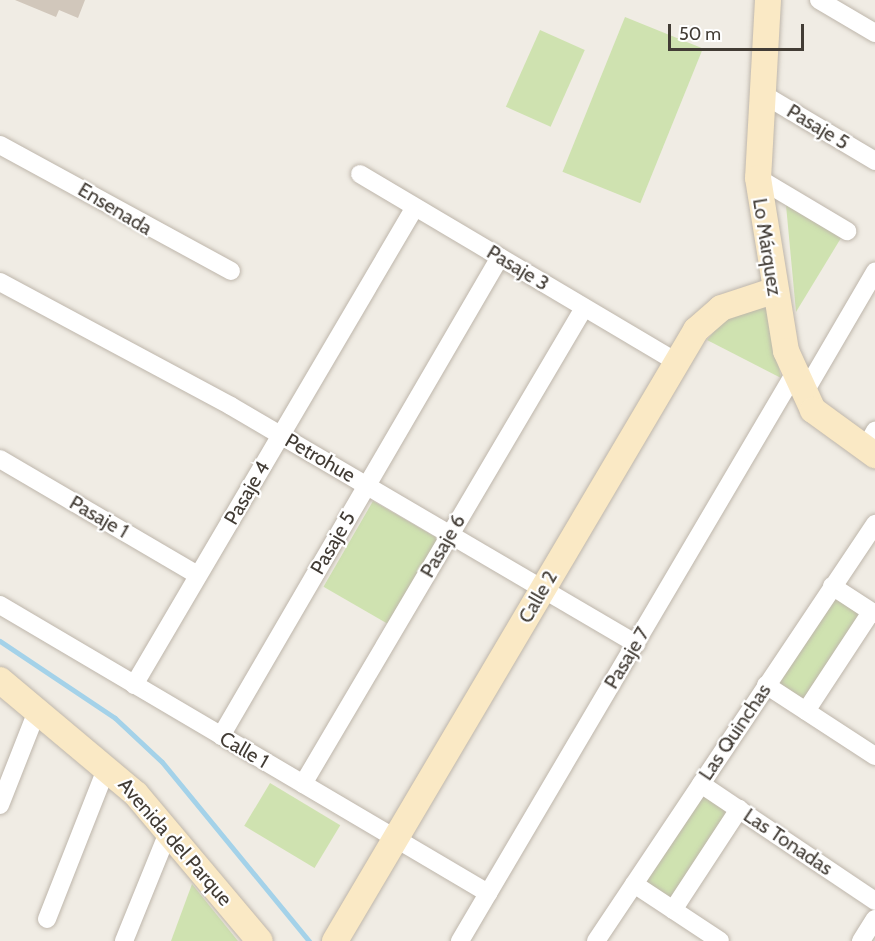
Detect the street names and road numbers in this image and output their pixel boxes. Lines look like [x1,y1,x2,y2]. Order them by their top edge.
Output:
street label: Pasaje 5 [782,99,854,155]
street label: Ensenada [74,178,156,240]
street label: Lo Márquez [747,197,787,297]
street label: Pasaje 3 [482,240,554,296]
street label: Petrohue [281,428,359,488]
street label: Pasaje 4 [219,457,275,529]
street label: Pasaje 1 [65,491,133,543]
street label: Pasaje 5 [305,507,361,579]
street label: Pasaje 6 [415,510,471,582]
street label: Calle 2 [513,567,563,627]
street label: Pasaje 7 [599,623,655,693]
street label: Las Quinchas [694,679,776,785]
street label: Calle 1 [215,726,273,774]
street label: Avenida del Parque [113,773,237,911]
street label: Las Tonadas [739,803,837,881]

